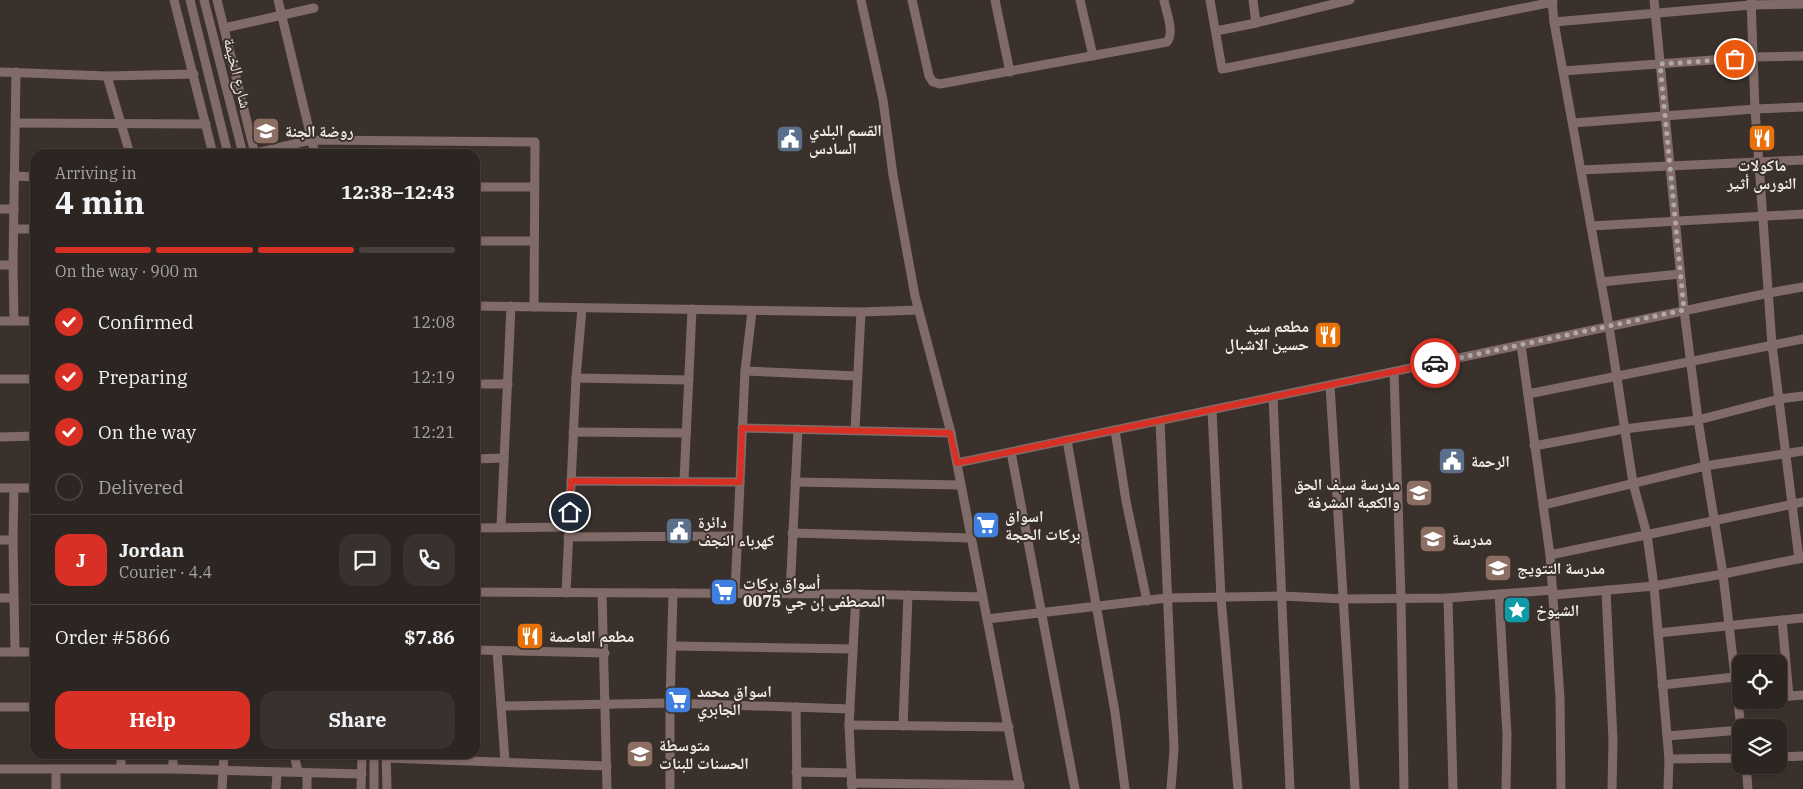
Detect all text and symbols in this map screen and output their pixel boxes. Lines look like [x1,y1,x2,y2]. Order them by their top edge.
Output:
street label: شارع الخيمة [219,36,256,110]
pin [1714,38,1756,80]
icon: bag [1721,45,1749,73]
school or university icon: روضة الجنة [251,116,281,146]
place label: القسم البلدي السادس [809,120,882,158]
place label: روضة الجنة [285,121,354,141]
restaurant icon: ماكولات النورس أثير [1747,123,1777,153]
public building icon: القسم البلدي السادس [775,124,805,154]
place label: ماكولات النورس أثير [1726,155,1797,193]
text: Arriving in [55,163,137,183]
text: 12:38–12:43 [341,180,455,204]
text: 4 min [55,181,145,223]
text: On the way · 900 m [55,261,198,281]
icon: check [55,308,83,336]
text: Confirmed [98,310,193,334]
text: 12:08 [412,312,455,332]
place label: مطعم سيد حسين الاشبال [1225,316,1309,354]
restaurant icon: مطعم سيد حسين الاشبال [1313,320,1343,350]
courier [1410,338,1460,388]
icon: car [1421,349,1449,377]
icon: check [55,363,83,391]
text: Preparing [98,365,187,389]
text: 12:19 [412,367,455,387]
icon: check [55,418,83,446]
text: On the way [98,420,196,444]
text: 12:21 [412,422,455,442]
public building icon: الرحمة [1437,446,1467,476]
place label: الرحمة [1471,451,1510,471]
place label: مدرسة سيف الحق والكعبة المشرفة [1294,474,1400,512]
text: Delivered [98,475,184,499]
school or university icon: مدرسة سيف الحق والكعبة المشرفة [1404,478,1434,508]
pin [549,491,591,533]
icon: home [556,498,584,526]
place label: اسواق بركات الحجة [1005,506,1081,544]
supermarket icon: اسواق بركات الحجة [971,510,1001,540]
place label: دائرة كهرباء النجف [698,512,774,550]
public building icon: دائرة كهرباء النجف [664,516,694,546]
school or university icon: مدرسة [1418,524,1448,554]
place label: مدرسة [1452,529,1492,549]
button: chat [339,534,391,586]
button: phone [403,534,455,586]
text: Jordan [119,538,184,562]
text: J [76,548,86,572]
school or university icon: مدرسة التتويج [1483,553,1513,583]
place label: مدرسة التتويج [1517,558,1605,579]
text: Courier · 4.4 [119,562,212,582]
place label: أسواق بركات المصطفی إن جي 0075 [743,573,885,614]
supermarket icon: أسواق بركات المصطفی إن جي 0075 [709,577,739,607]
place icon: الشيوخ [1502,595,1532,625]
place label: الشيوخ [1536,600,1579,621]
restaurant icon: مطعم العاصمة [515,621,545,651]
text: Order #5866 [55,625,170,649]
text: $7.86 [404,625,455,649]
place label: مطعم العاصمة [549,626,634,648]
map controls [1732,654,1787,774]
button: locate [1732,654,1787,709]
place label: اسواق محمد الجابري [697,681,772,722]
supermarket icon: اسواق محمد الجابري [663,685,693,715]
button: Help [55,691,250,749]
button: Share [260,691,455,749]
button: layers [1732,719,1787,774]
place label: متوسطة الحسنات للبنات [659,735,749,773]
school or university icon: متوسطة الحسنات للبنات [625,739,655,769]

